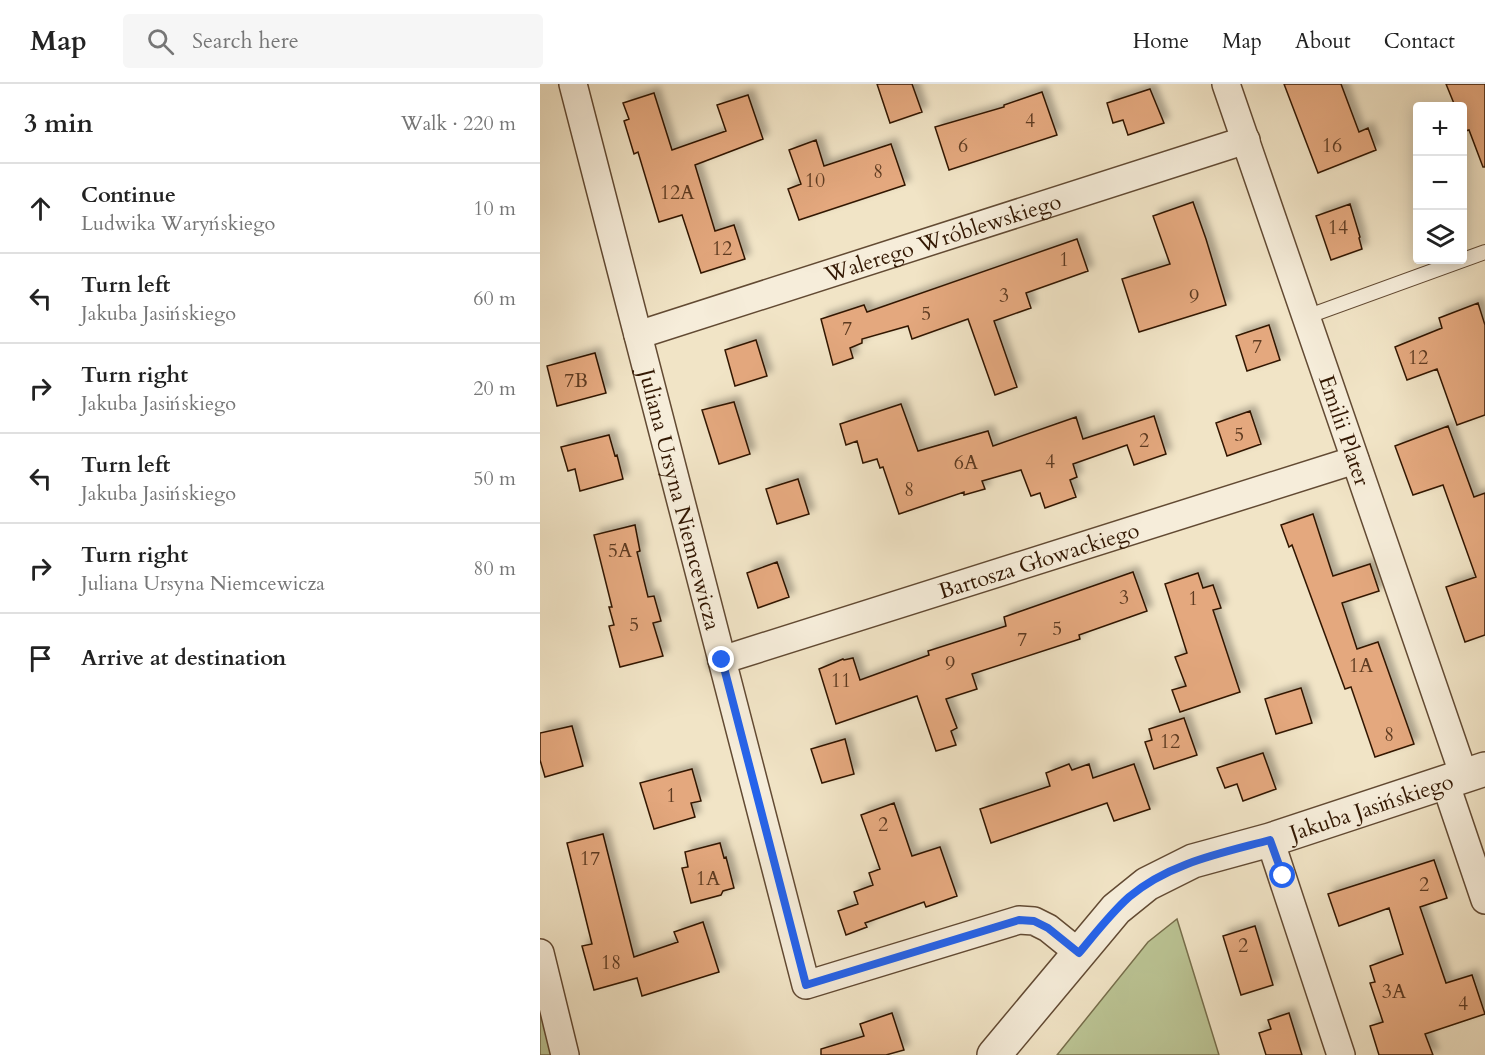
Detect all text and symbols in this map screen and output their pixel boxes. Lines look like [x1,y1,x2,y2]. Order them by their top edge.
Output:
search box [123,14,543,68]
text: Map [30,22,87,60]
icon: search [144,25,177,58]
text: Search here [192,26,299,56]
text: Home [1133,27,1189,56]
text: Map [1222,27,1262,56]
text: About [1295,27,1351,56]
text: Contact [1384,27,1455,56]
map controls [1413,102,1467,264]
button: + [1413,102,1467,156]
text: 3 min [24,106,93,141]
house number: 4 [1025,107,1035,134]
text: Walk · 220 m [401,110,516,137]
house number: 6 [958,132,968,159]
house number: 16 [1322,132,1342,159]
button: − [1413,156,1467,210]
house number: 8 [873,158,883,185]
house number: 10 [805,167,825,194]
house number: 12A [660,179,695,206]
text: Continue [81,180,176,210]
street label: Walerego Wróblewskiego [820,186,1065,290]
icon: ahead [24,192,57,225]
text: 10 m [473,195,516,222]
text: Ludwika Waryńskiego [81,210,275,237]
button: layers [1413,210,1467,264]
house number: 14 [1328,214,1348,241]
house number: 12 [712,235,732,262]
house number: 1 [1059,246,1069,273]
text: Turn left [81,270,170,300]
icon: left [24,282,57,315]
house number: 3 [999,282,1009,309]
house number: 9 [1189,283,1199,310]
text: 60 m [473,285,516,312]
text: Jakuba Jasińskiego [81,300,236,327]
house number: 5 [921,300,931,327]
house number: 7 [842,315,852,342]
house number: 7 [1252,333,1262,360]
house number: 12 [1408,344,1428,371]
text: Turn right [81,360,188,390]
street label: Juliana Ursyna Niemcewicza [631,363,728,634]
house number: 7B [564,367,588,394]
street label: Emilii Plater [1311,371,1377,491]
icon: right [24,372,57,405]
text: 20 m [473,375,516,402]
text: Jakuba Jasińskiego [81,390,236,417]
house number: 5 [1234,421,1244,448]
house number: 2 [1139,427,1149,454]
house number: 4 [1045,448,1055,475]
house number: 6A [954,449,979,476]
text: Turn left [81,450,170,480]
icon: left [24,462,57,495]
text: 50 m [473,465,516,492]
house number: 8 [904,476,914,503]
text: Jakuba Jasińskiego [81,480,236,507]
street label: Bartosza Głowackiego [935,515,1143,607]
house number: 5A [608,537,633,564]
text: Turn right [81,540,188,570]
icon: right [24,552,57,585]
text: 80 m [473,555,516,582]
text: Juliana Ursyna Niemcewicza [81,570,325,597]
house number: 3 [1119,584,1129,611]
house number: 1 [1188,585,1198,612]
house number: 5 [629,611,639,638]
house number: 5 [1052,615,1062,642]
house number: 7 [1017,626,1027,653]
icon: arrive [24,642,57,675]
text: Arrive at destination [81,643,286,673]
route end [708,646,734,672]
house number: 9 [945,650,955,677]
house number: 1A [1349,652,1374,679]
house number: 11 [831,667,851,694]
house number: 8 [1384,721,1394,748]
house number: 12 [1160,728,1180,755]
street label: Jakuba Jasińskiego [1283,766,1457,849]
house number: 1 [666,782,676,809]
house number: 2 [878,811,888,838]
house number: 17 [580,845,600,872]
route start [1269,862,1295,888]
house number: 1A [696,865,721,892]
house number: 2 [1419,871,1429,898]
house number: 2 [1238,932,1248,959]
house number: 18 [601,949,621,976]
house number: 3A [1382,978,1407,1005]
house number: 4 [1458,990,1468,1017]

